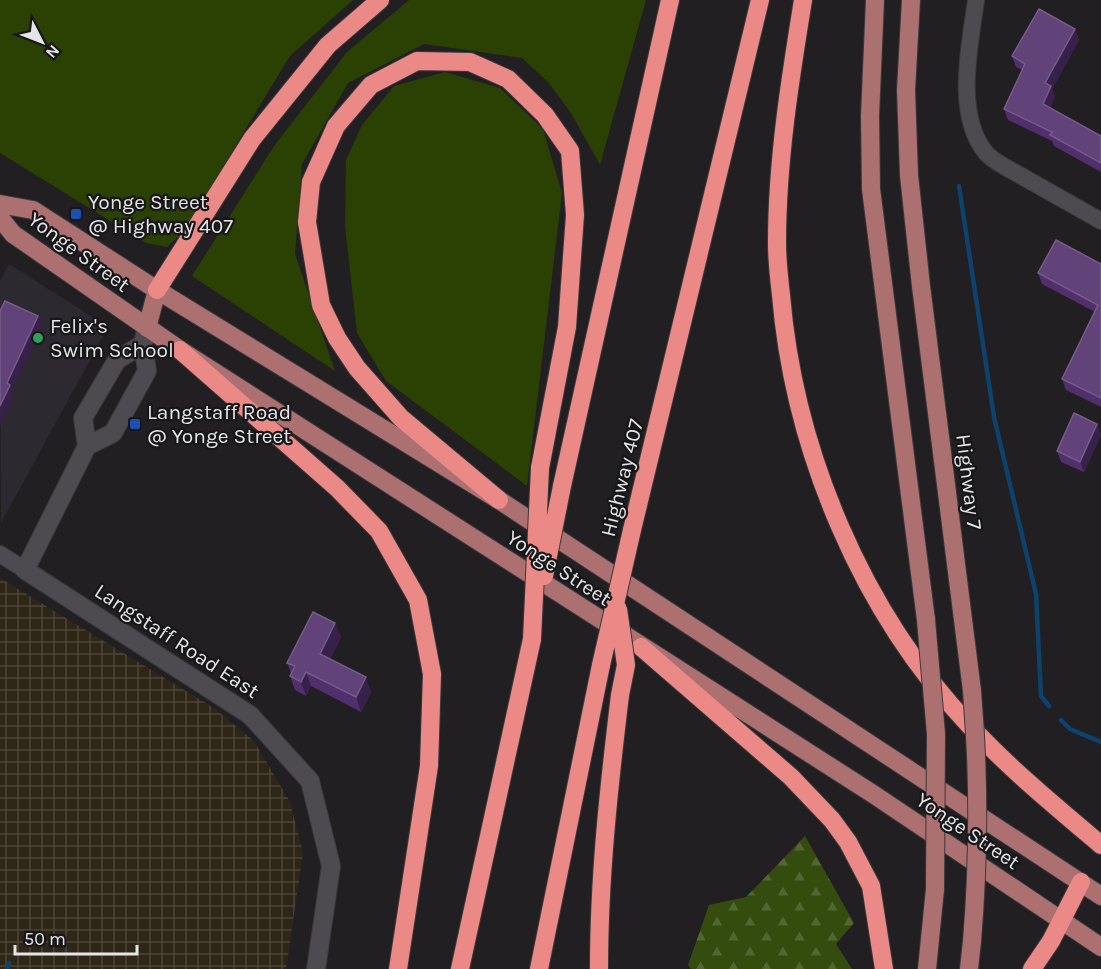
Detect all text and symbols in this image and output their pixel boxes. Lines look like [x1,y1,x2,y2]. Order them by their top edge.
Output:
north arrow [12,12,72,72]
text: N [42,41,64,62]
place label: Yonge Street @ Highway 407 [88,190,233,238]
street label: Yonge Street [24,207,135,297]
marker: Yonge Street @ Highway 407 [69,207,83,221]
place label: Felix's Swim School [50,314,174,362]
marker: Felix's Swim School [31,331,45,345]
place label: Langstaff Road @ Yonge Street [147,400,291,448]
marker: Langstaff Road @ Yonge Street [128,417,142,431]
street label: Highway 407 [596,417,648,539]
street label: Highway 7 [951,433,987,531]
street label: Yonge Street [502,525,616,611]
street label: Langstaff Road East [90,579,264,703]
street label: Yonge Street [912,788,1024,874]
scale bar [15,918,136,956]
text: 50 m [24,928,66,950]

